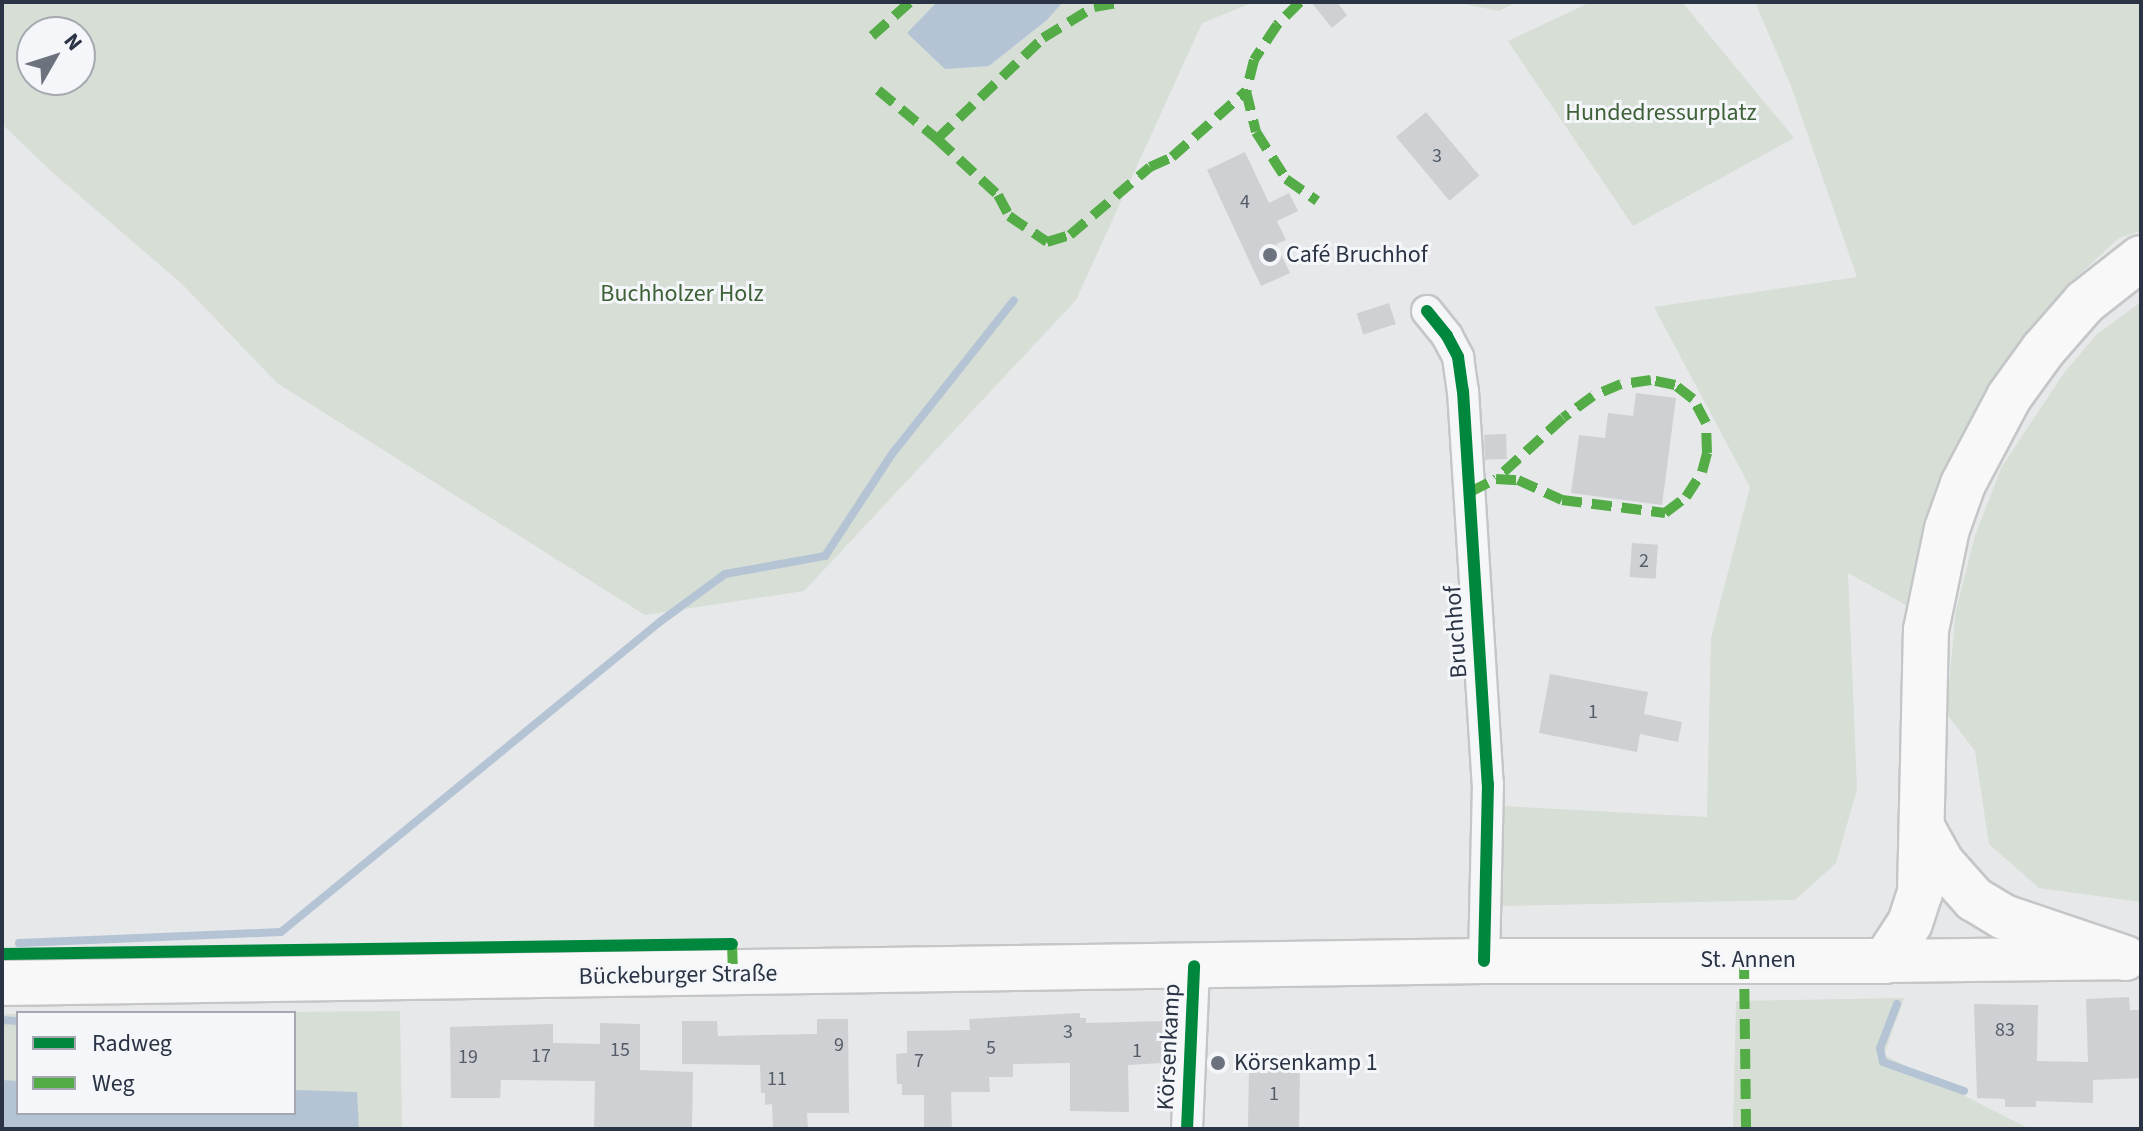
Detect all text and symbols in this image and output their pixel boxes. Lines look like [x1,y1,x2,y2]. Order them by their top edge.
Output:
north arrow [16,16,96,96]
text: N [56,26,90,58]
park label: Hundedressurplatz [1565,99,1757,127]
house number: 3 [1432,144,1442,168]
house number: 4 [1240,190,1250,214]
place label: Café Bruchhof [1286,241,1428,269]
marker: Café Bruchhof [1261,246,1279,264]
park label: Buchholzer Holz [600,280,764,308]
house number: 2 [1639,549,1649,573]
street label: Bruchhof [1438,585,1474,679]
house number: 1 [1588,700,1598,724]
street label: St. Annen [1700,946,1796,974]
street label: Bückeburger Straße [578,959,778,991]
street label: Körsenkamp [1151,983,1187,1111]
legend [16,1011,296,1115]
house number: 83 [1995,1018,2015,1042]
house number: 3 [1063,1020,1073,1044]
text: Radweg [92,1026,172,1061]
house number: 9 [834,1033,844,1057]
house number: 5 [986,1036,996,1060]
house number: 15 [610,1038,630,1062]
house number: 1 [1132,1039,1142,1063]
house number: 17 [531,1044,551,1068]
house number: 19 [458,1045,478,1069]
house number: 7 [914,1049,924,1073]
place label: Körsenkamp 1 [1234,1049,1378,1077]
marker: Körsenkamp 1 [1209,1054,1227,1072]
text: Weg [92,1066,135,1101]
house number: 11 [767,1067,787,1091]
house number: 1 [1269,1082,1279,1106]

